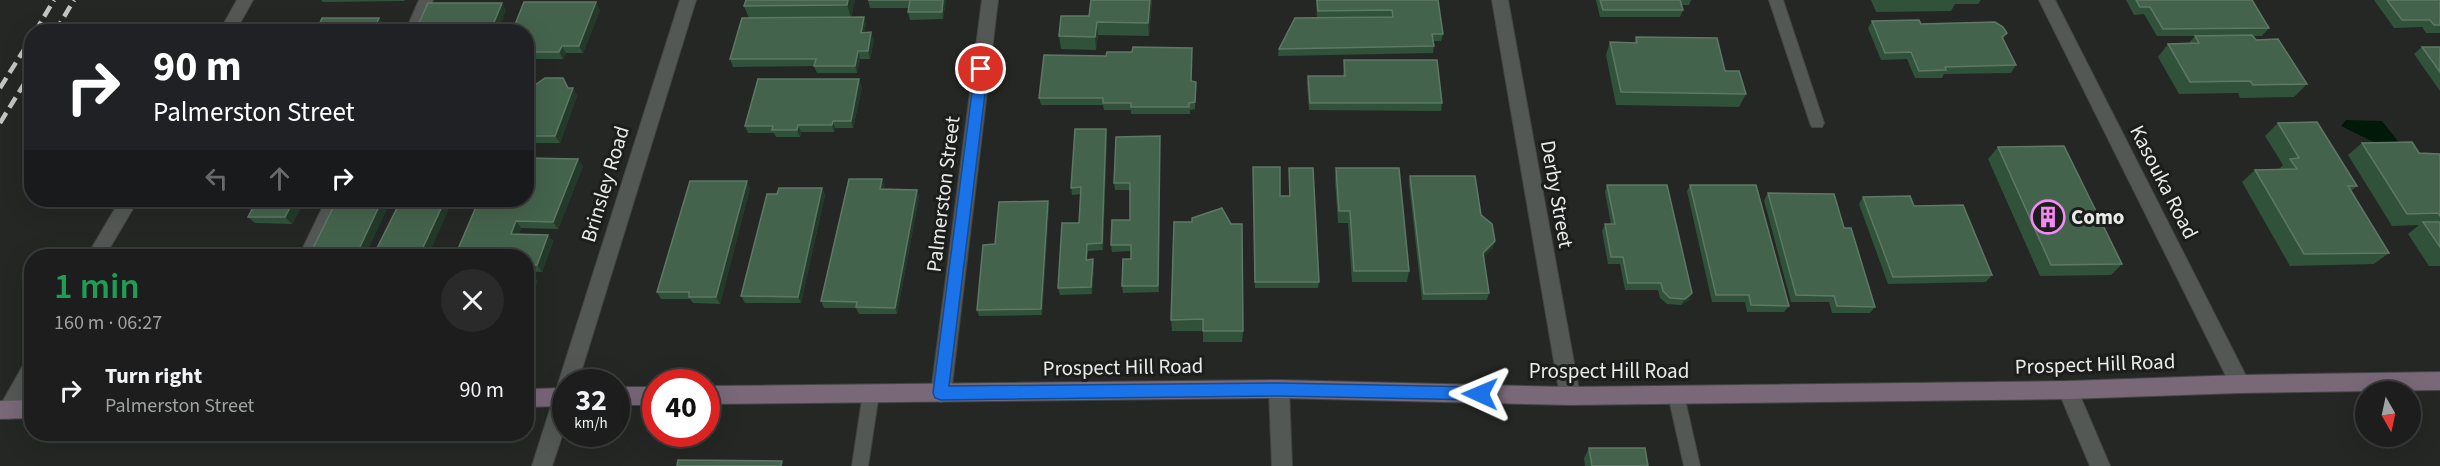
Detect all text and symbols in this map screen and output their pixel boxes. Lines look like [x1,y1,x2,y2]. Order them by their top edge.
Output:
text: 90 m [153,37,242,97]
pin [955,43,1006,94]
icon: right [54,48,132,126]
icon: arrive [964,52,997,85]
text: Palmerston Street [153,93,355,132]
street label: Palmerston Street [919,114,967,274]
street label: Kasouka Road [2122,120,2206,244]
street label: Brinsley Road [573,122,637,246]
street label: Derby Street [1533,138,1581,250]
icon: left [200,162,233,195]
icon: ahead [263,162,296,195]
icon: right [326,162,359,195]
building icon: Como [2030,199,2066,235]
place label: Como [2071,202,2125,232]
text: 1 min [54,261,140,312]
button: close [441,269,504,332]
text: 160 m · 06:27 [54,309,162,337]
street label: Prospect Hill Road [2014,346,2176,382]
street label: Prospect Hill Road [1042,351,1204,383]
street label: Prospect Hill Road [1529,356,1689,386]
text: Turn right [105,360,202,392]
position arrow [1448,362,1512,426]
speed limit sign: 40 [642,369,720,447]
icon: right [54,374,87,407]
text: 90 m [459,374,504,406]
text: 32 [575,379,607,422]
north arrow [2355,381,2421,447]
map controls [2355,381,2421,447]
text: Palmerston Street [105,392,254,420]
text: km/h [574,413,608,434]

